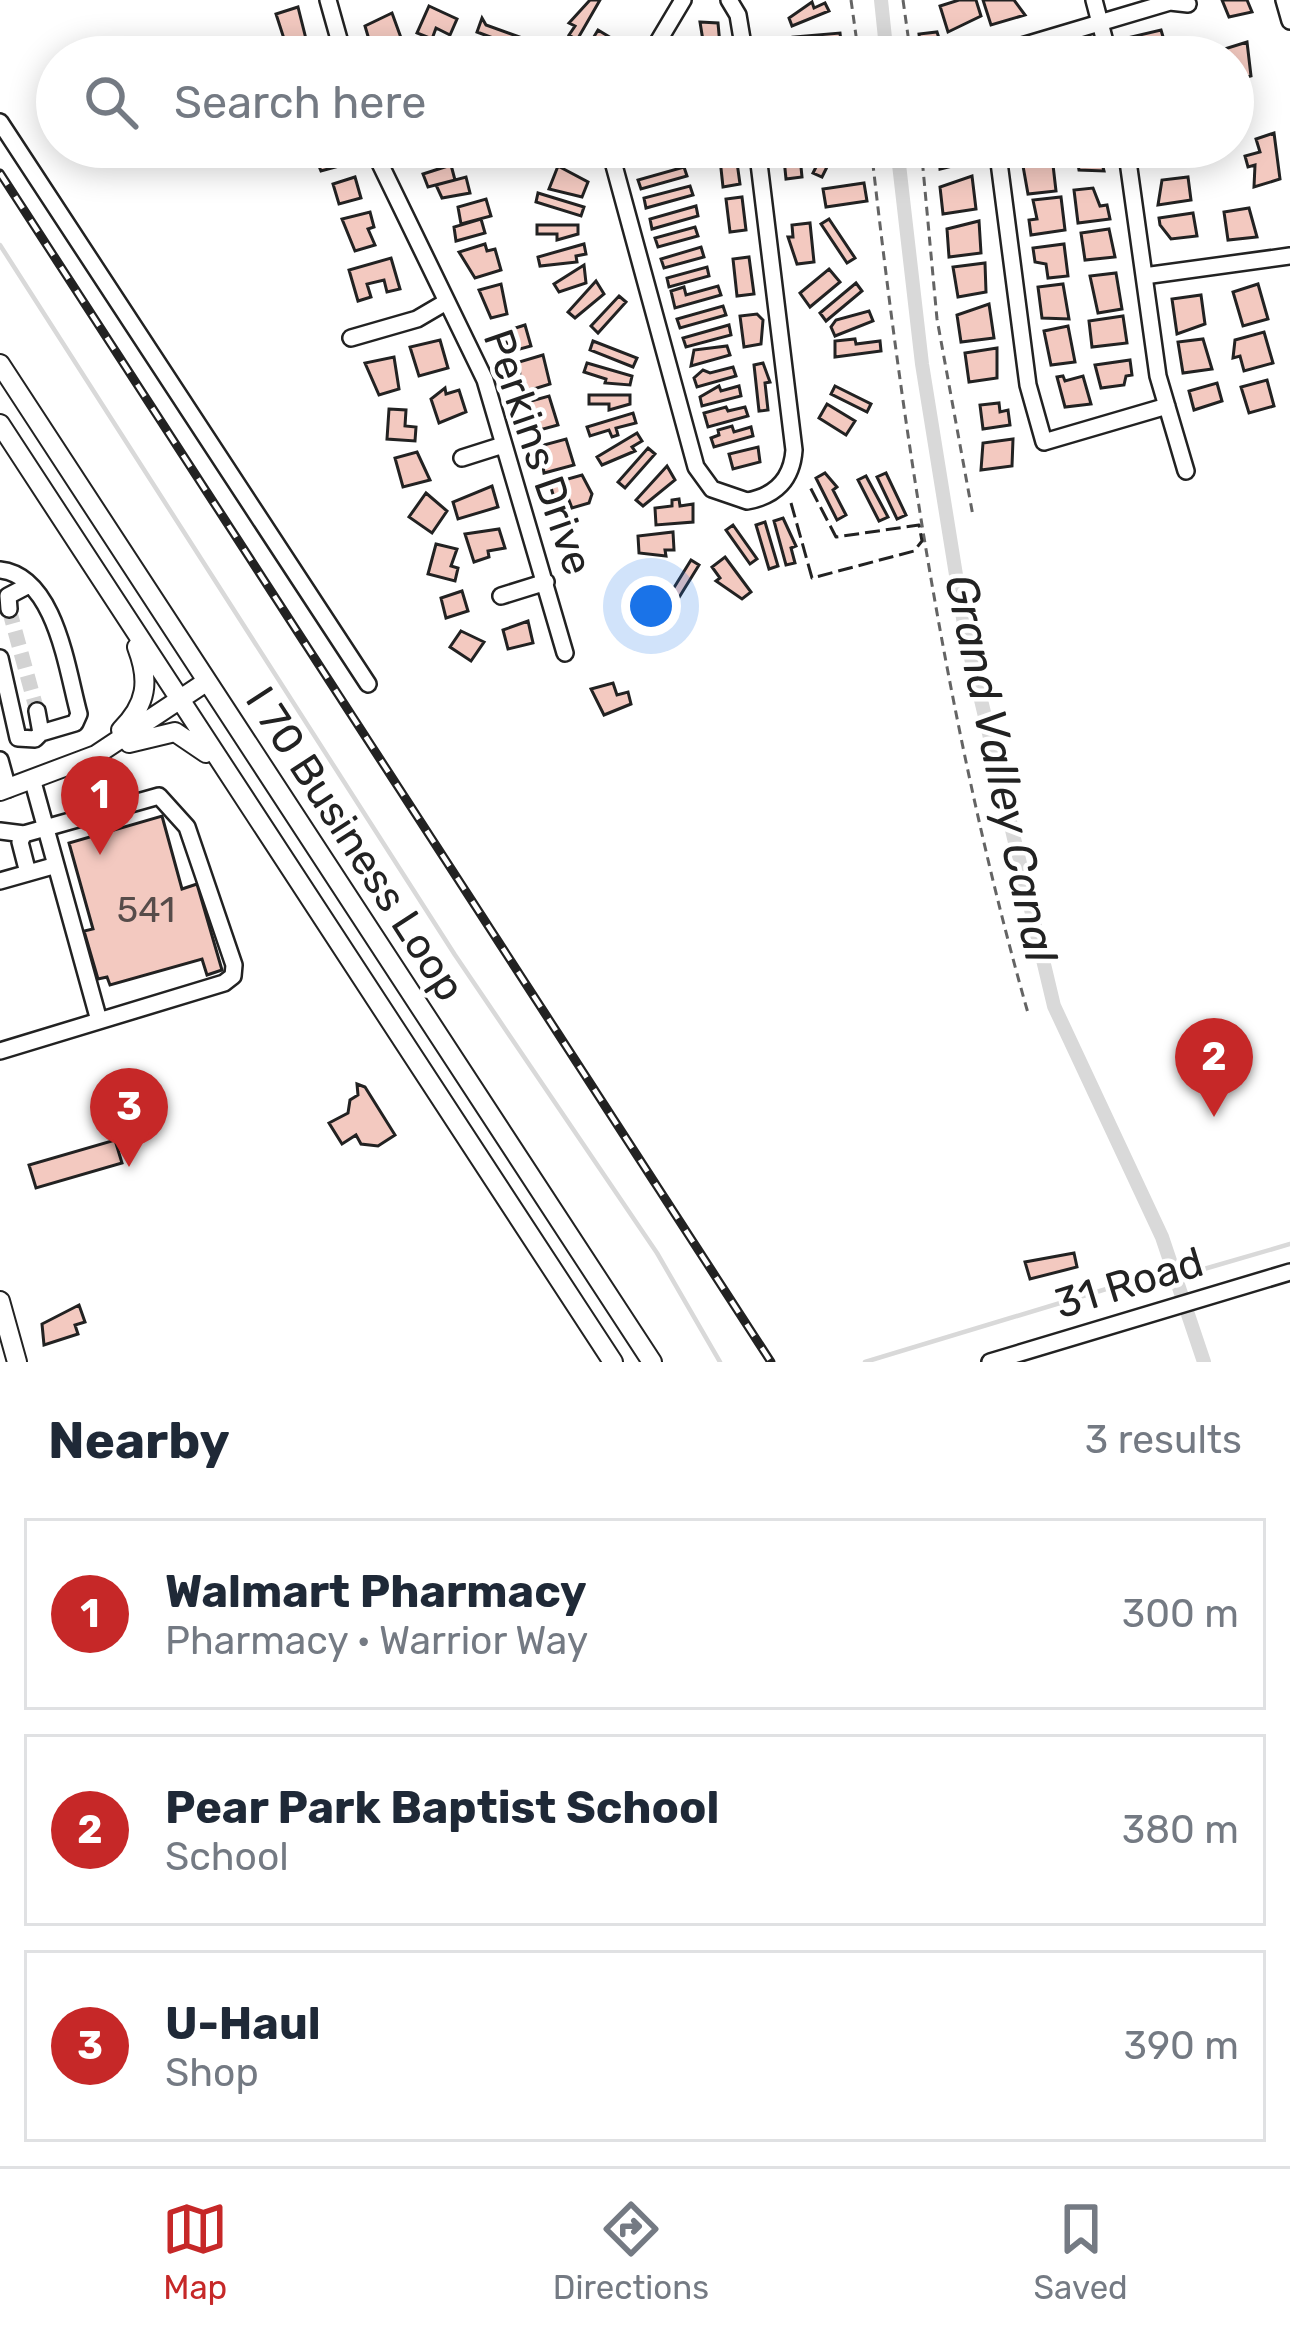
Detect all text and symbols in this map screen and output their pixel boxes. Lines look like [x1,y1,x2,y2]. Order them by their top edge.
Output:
search box [36,36,1254,168]
icon: search [78,69,144,135]
text: Search here [174,76,426,129]
street label: Perkins Drive [473,323,603,581]
water label: Grand Valley Canal [934,569,1068,968]
your location [621,576,681,636]
street label: I 70 Business Loop [235,678,475,1010]
pin: 1 [61,756,139,855]
house number: 541 [117,888,175,931]
pin: 2 [1175,1018,1253,1117]
pin: 3 [90,1068,168,1167]
street label: 31 Road [1049,1237,1209,1329]
text: Nearby [48,1410,230,1471]
text: 3 results [1085,1417,1242,1463]
text: Walmart Pharmacy [165,1565,587,1618]
text: 1 [80,1591,100,1637]
text: 300 m [1122,1591,1239,1637]
text: Pharmacy · Warrior Way [165,1618,588,1664]
text: Pear Park Baptist School [165,1781,719,1834]
text: 2 [77,1807,103,1853]
text: 380 m [1122,1807,1239,1853]
text: School [165,1834,289,1880]
text: U-Haul [165,1997,321,2050]
text: 3 [77,2023,103,2069]
text: 390 m [1123,2023,1239,2069]
text: Shop [165,2050,259,2096]
tab: Map [162,2196,228,2307]
tab: Directions [553,2196,709,2307]
tab: Saved [1034,2196,1128,2307]

